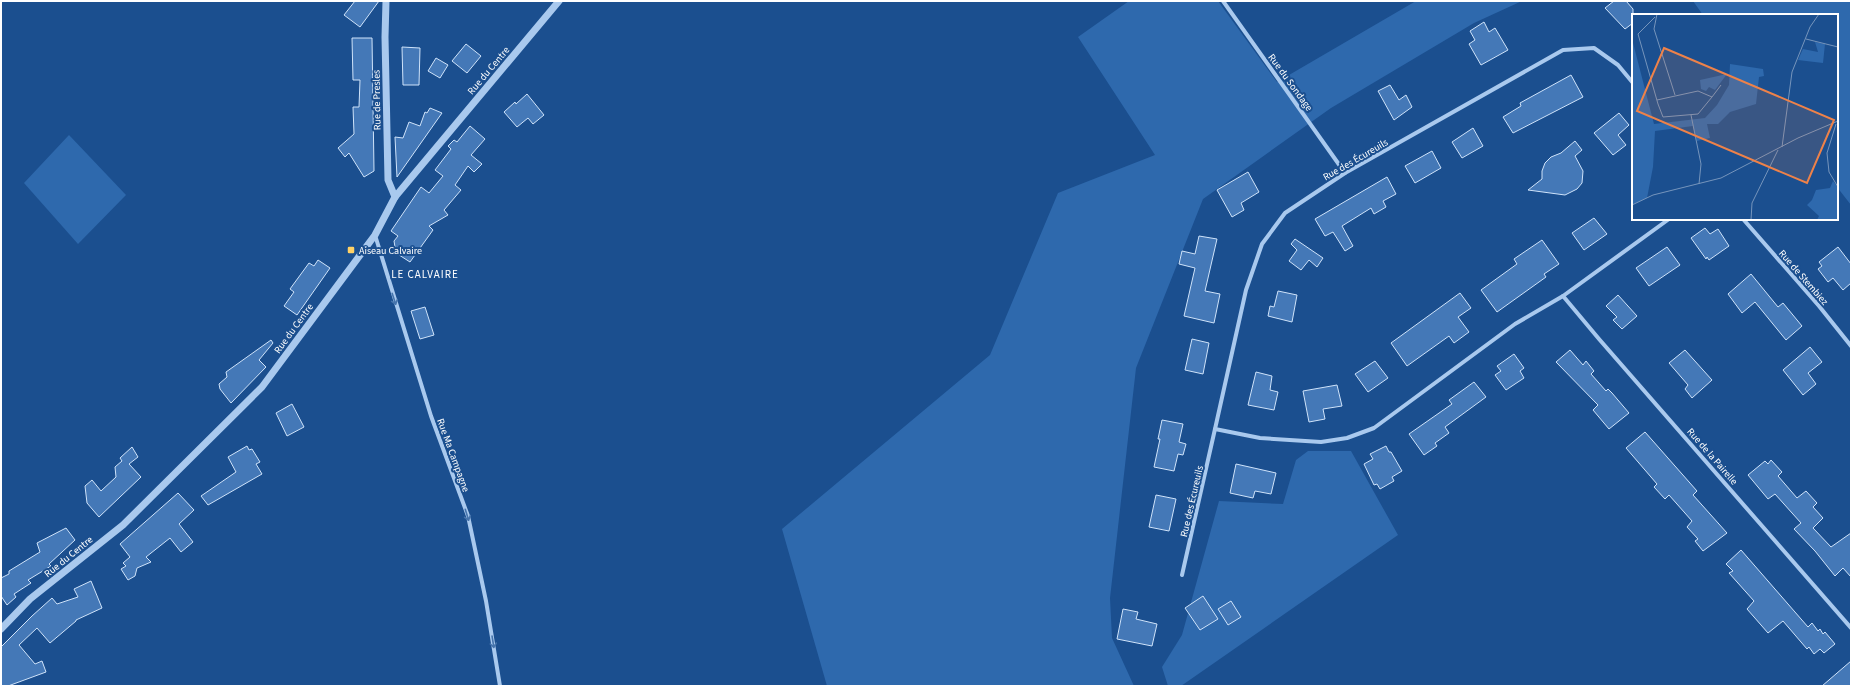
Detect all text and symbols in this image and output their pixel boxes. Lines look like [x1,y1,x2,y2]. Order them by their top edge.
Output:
inset map [1632,14,1838,220]
street label: Rue du Centre [464,44,513,98]
street label: Rue du Sondage [1265,51,1316,114]
street label: Rue de Presles [369,70,385,130]
street label: Rue des Écureuils [1320,136,1391,184]
place label: Aiseau Calvaire [359,244,422,258]
marker: Aiseau Calvaire [346,245,356,255]
street label: Rue de Stembiez [1775,247,1831,308]
district label: LE CALVAIRE [391,267,459,282]
one-way arrow [391,292,398,305]
street label: Rue du Centre [271,301,317,357]
street label: Rue Ma Campagne [433,417,473,494]
street label: Rue de la Pairelle [1684,425,1741,488]
street label: Rue des Écureuils [1177,464,1207,538]
one-way arrow [464,508,471,521]
street label: Rue du Centre [41,533,96,581]
one-way arrow [489,635,497,648]

